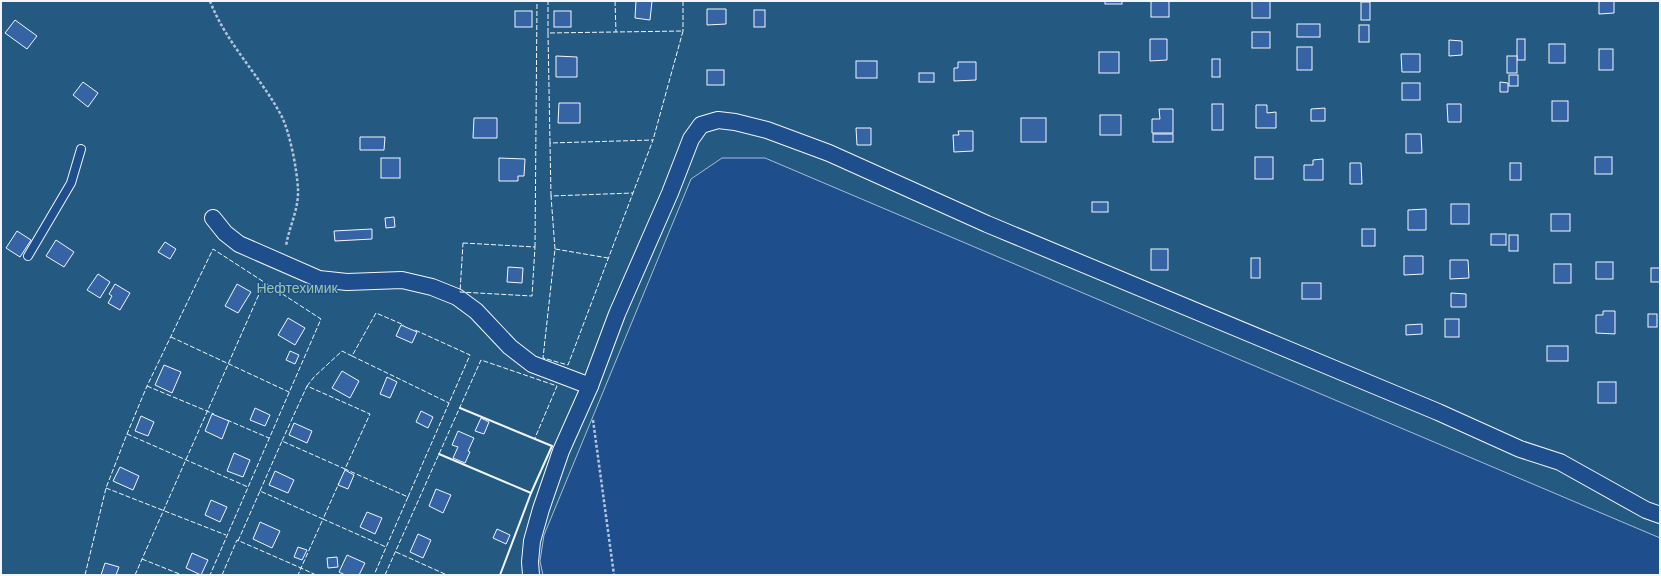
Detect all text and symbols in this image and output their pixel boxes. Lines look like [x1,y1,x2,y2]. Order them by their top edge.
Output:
park label: Нефтехимик [256,280,338,296]

